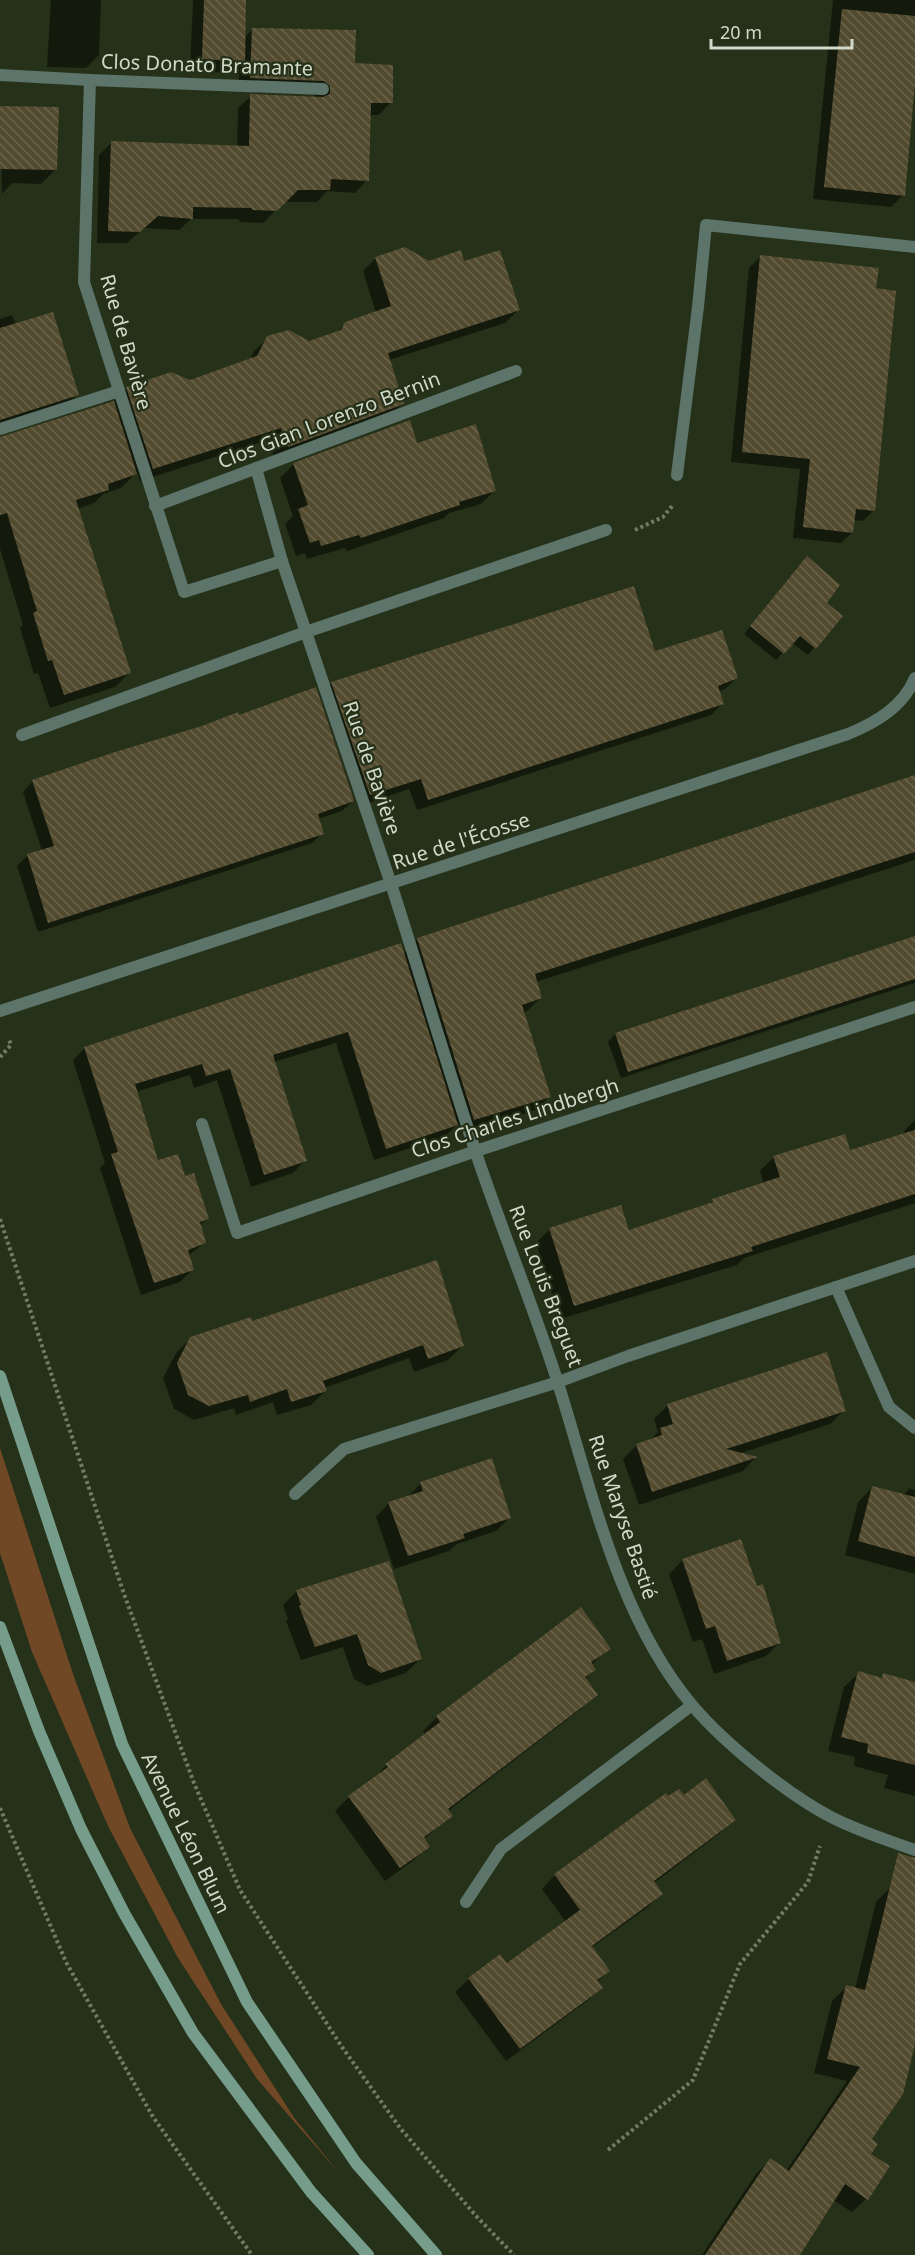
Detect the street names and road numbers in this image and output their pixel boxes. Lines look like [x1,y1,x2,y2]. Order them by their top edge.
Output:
street label: Clos Donato Bramante [100,47,314,82]
street label: Rue de Bavière [94,271,159,413]
street label: Clos Gian Lorenzo Bernin [214,365,444,474]
street label: Rue de Bavière [337,697,408,838]
street label: Rue de l'Écosse [389,806,533,875]
street label: Clos Charles Lindbergh [407,1071,622,1164]
street label: Rue Louis Breguet [503,1201,590,1371]
street label: Rue Maryse Bastié [583,1431,664,1603]
street label: Avenue Léon Blum [136,1748,237,1918]

